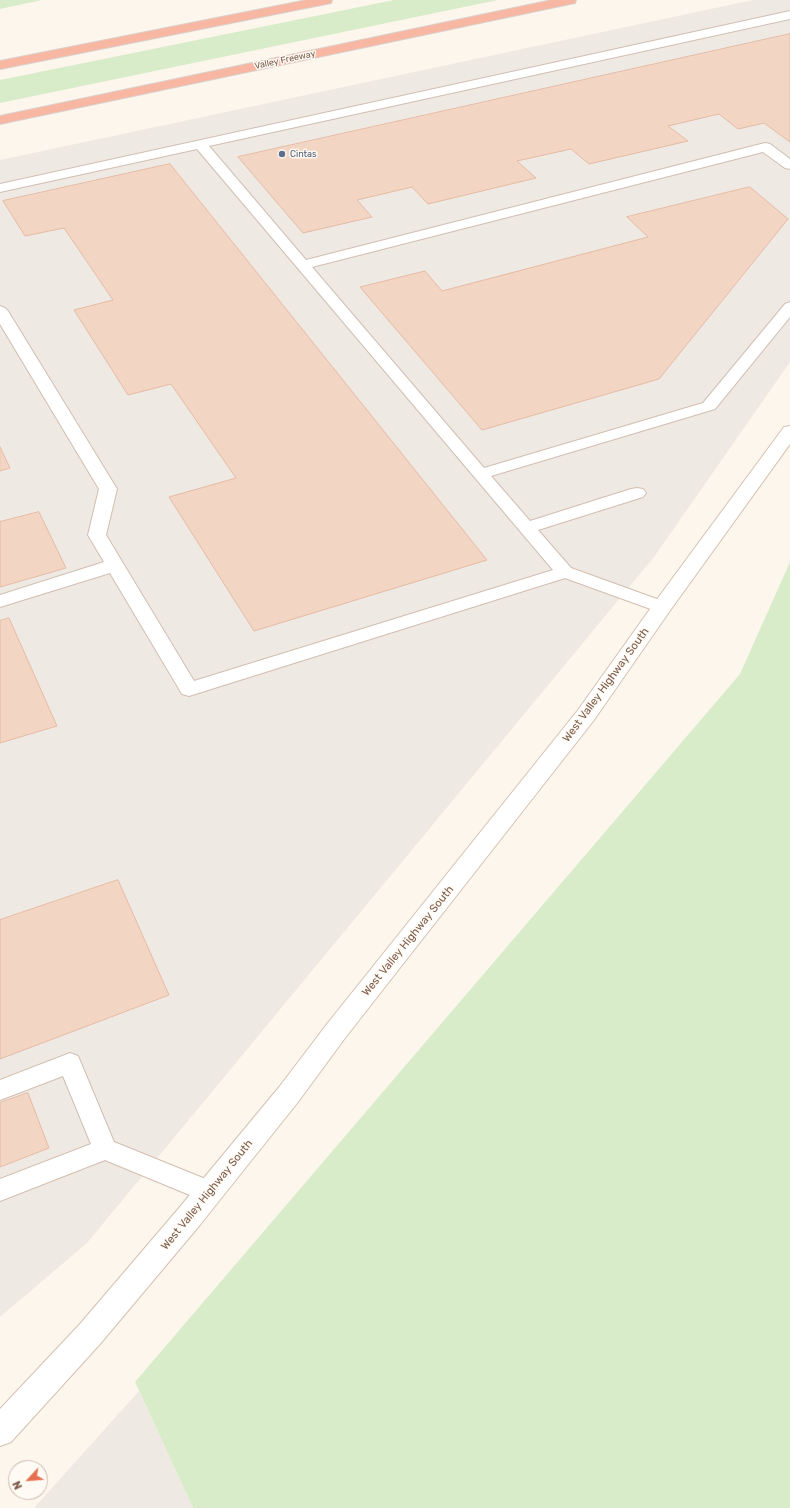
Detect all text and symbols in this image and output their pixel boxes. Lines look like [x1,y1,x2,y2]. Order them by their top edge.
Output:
street label: Valley Freeway [254,48,316,72]
marker: Cintas [277,149,287,159]
place label: Cintas [290,149,317,159]
street label: West Valley Highway South [560,625,652,745]
street label: West Valley Highway South [359,883,457,999]
street label: West Valley Highway South [158,1137,256,1253]
north arrow [8,1460,48,1500]
text: N [10,1479,25,1491]

